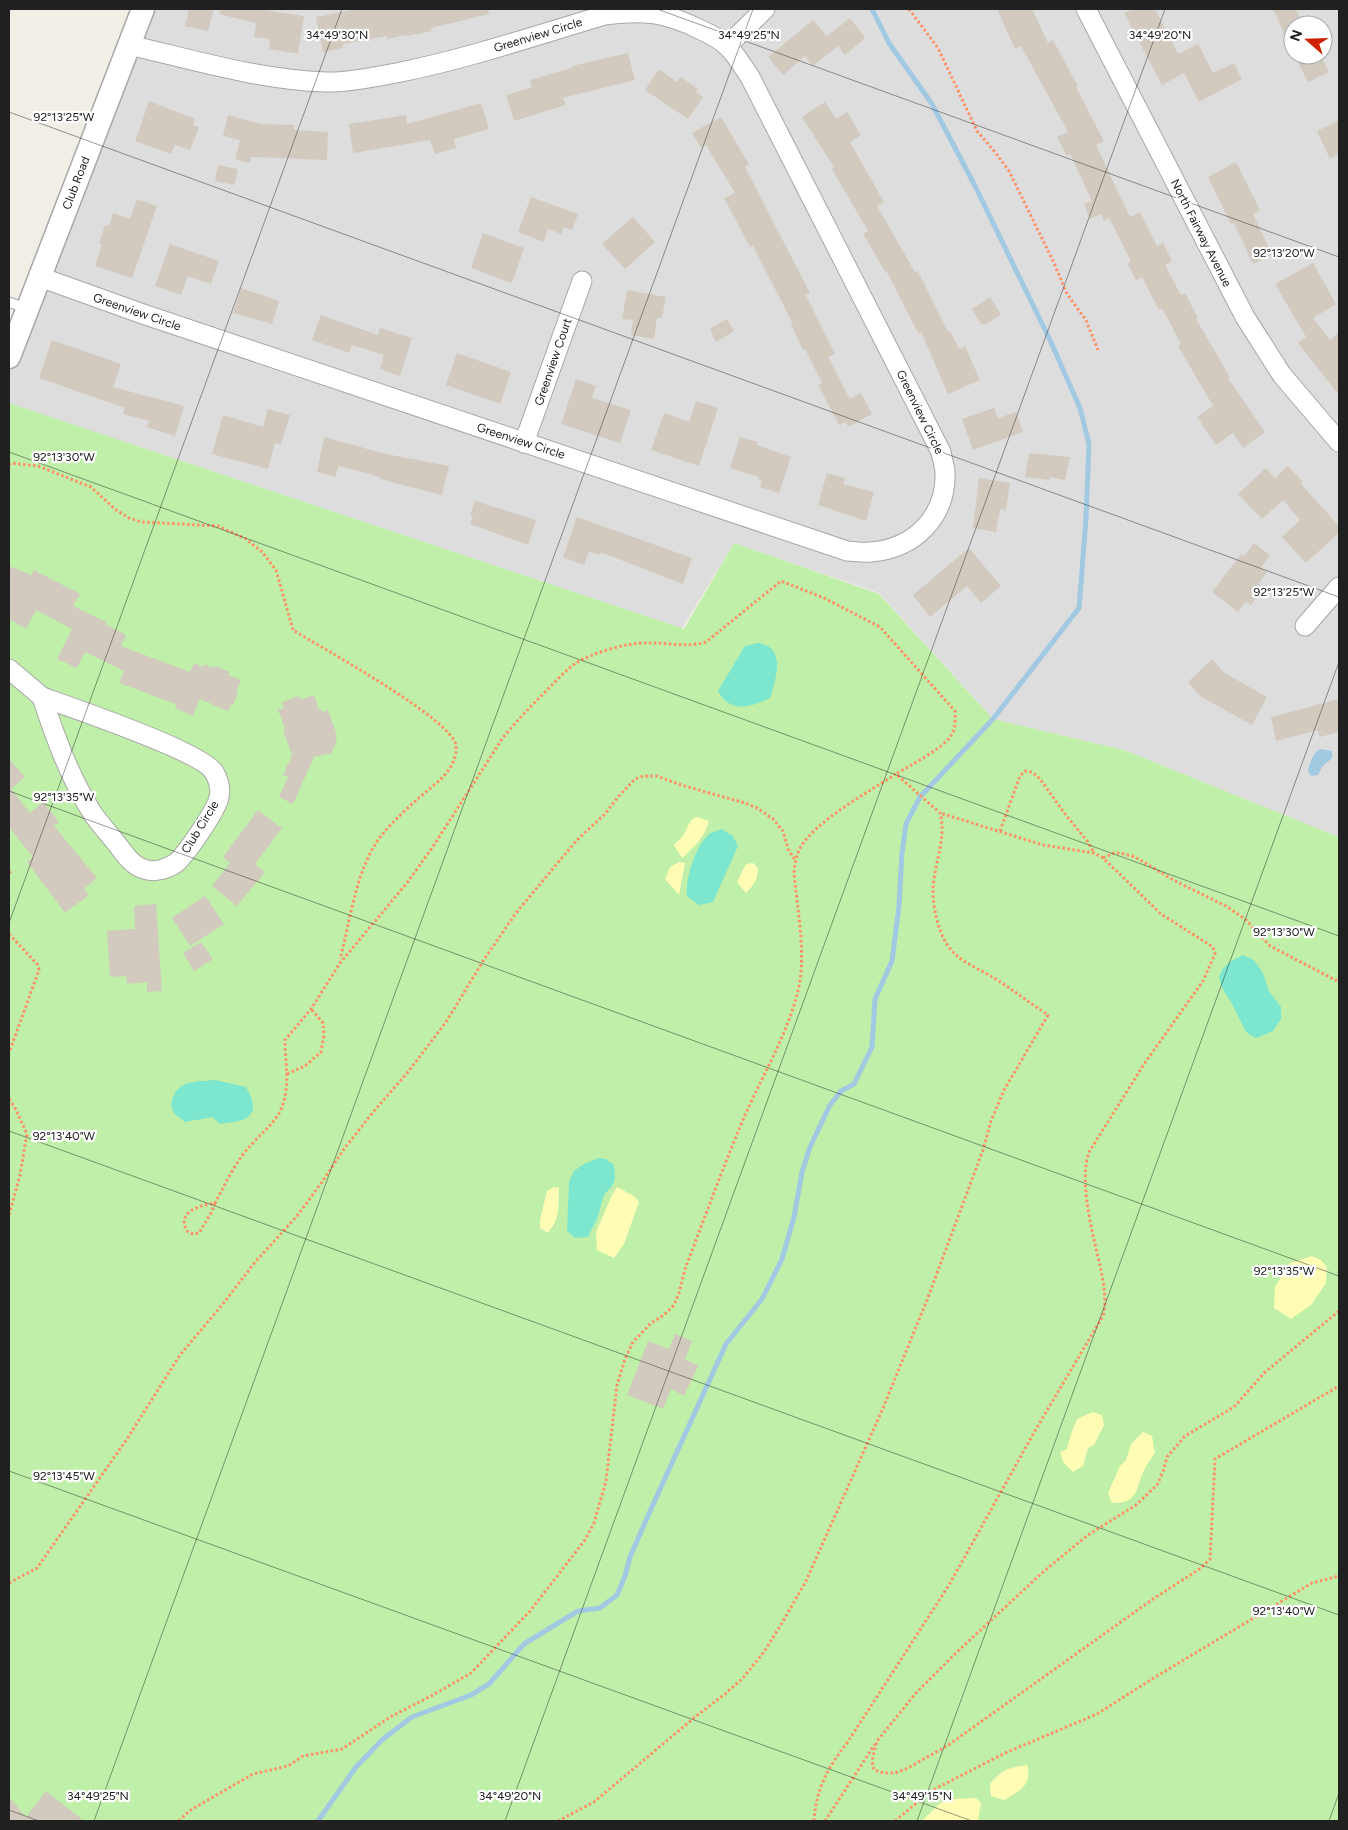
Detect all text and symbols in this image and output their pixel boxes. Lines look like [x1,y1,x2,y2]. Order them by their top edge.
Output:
street label: Greenview Circle [492,15,584,55]
north arrow [1283,15,1333,65]
text: 34°49'30"N [306,28,368,42]
text: 34°49'25"N [718,28,780,42]
text: 34°49'20"N [1129,28,1191,42]
text: N [1286,28,1306,44]
text: 92°13'25"W [34,110,95,124]
street label: Club Road [60,155,92,211]
street label: North Fairway Avenue [1168,177,1234,290]
text: 92°13'20"W [1253,246,1315,260]
street label: Greenview Circle [91,290,183,334]
street label: Greenview Court [531,316,575,408]
street label: Greenview Circle [894,368,947,457]
street label: Greenview Circle [475,420,567,462]
text: 92°13'30"W [33,450,95,464]
text: 92°13'25"W [1254,585,1315,599]
text: 92°13'35"W [34,790,95,804]
street label: Club Circle [178,798,222,856]
text: 92°13'30"W [1253,925,1315,939]
text: 92°13'40"W [33,1129,96,1143]
text: 92°13'35"W [1254,1264,1315,1278]
text: 92°13'45"W [33,1469,95,1483]
text: 92°13'40"W [1253,1604,1316,1618]
text: 34°49'25"N [67,1789,129,1803]
text: 34°49'20"N [479,1789,541,1803]
text: 34°49'15"N [892,1789,952,1803]

